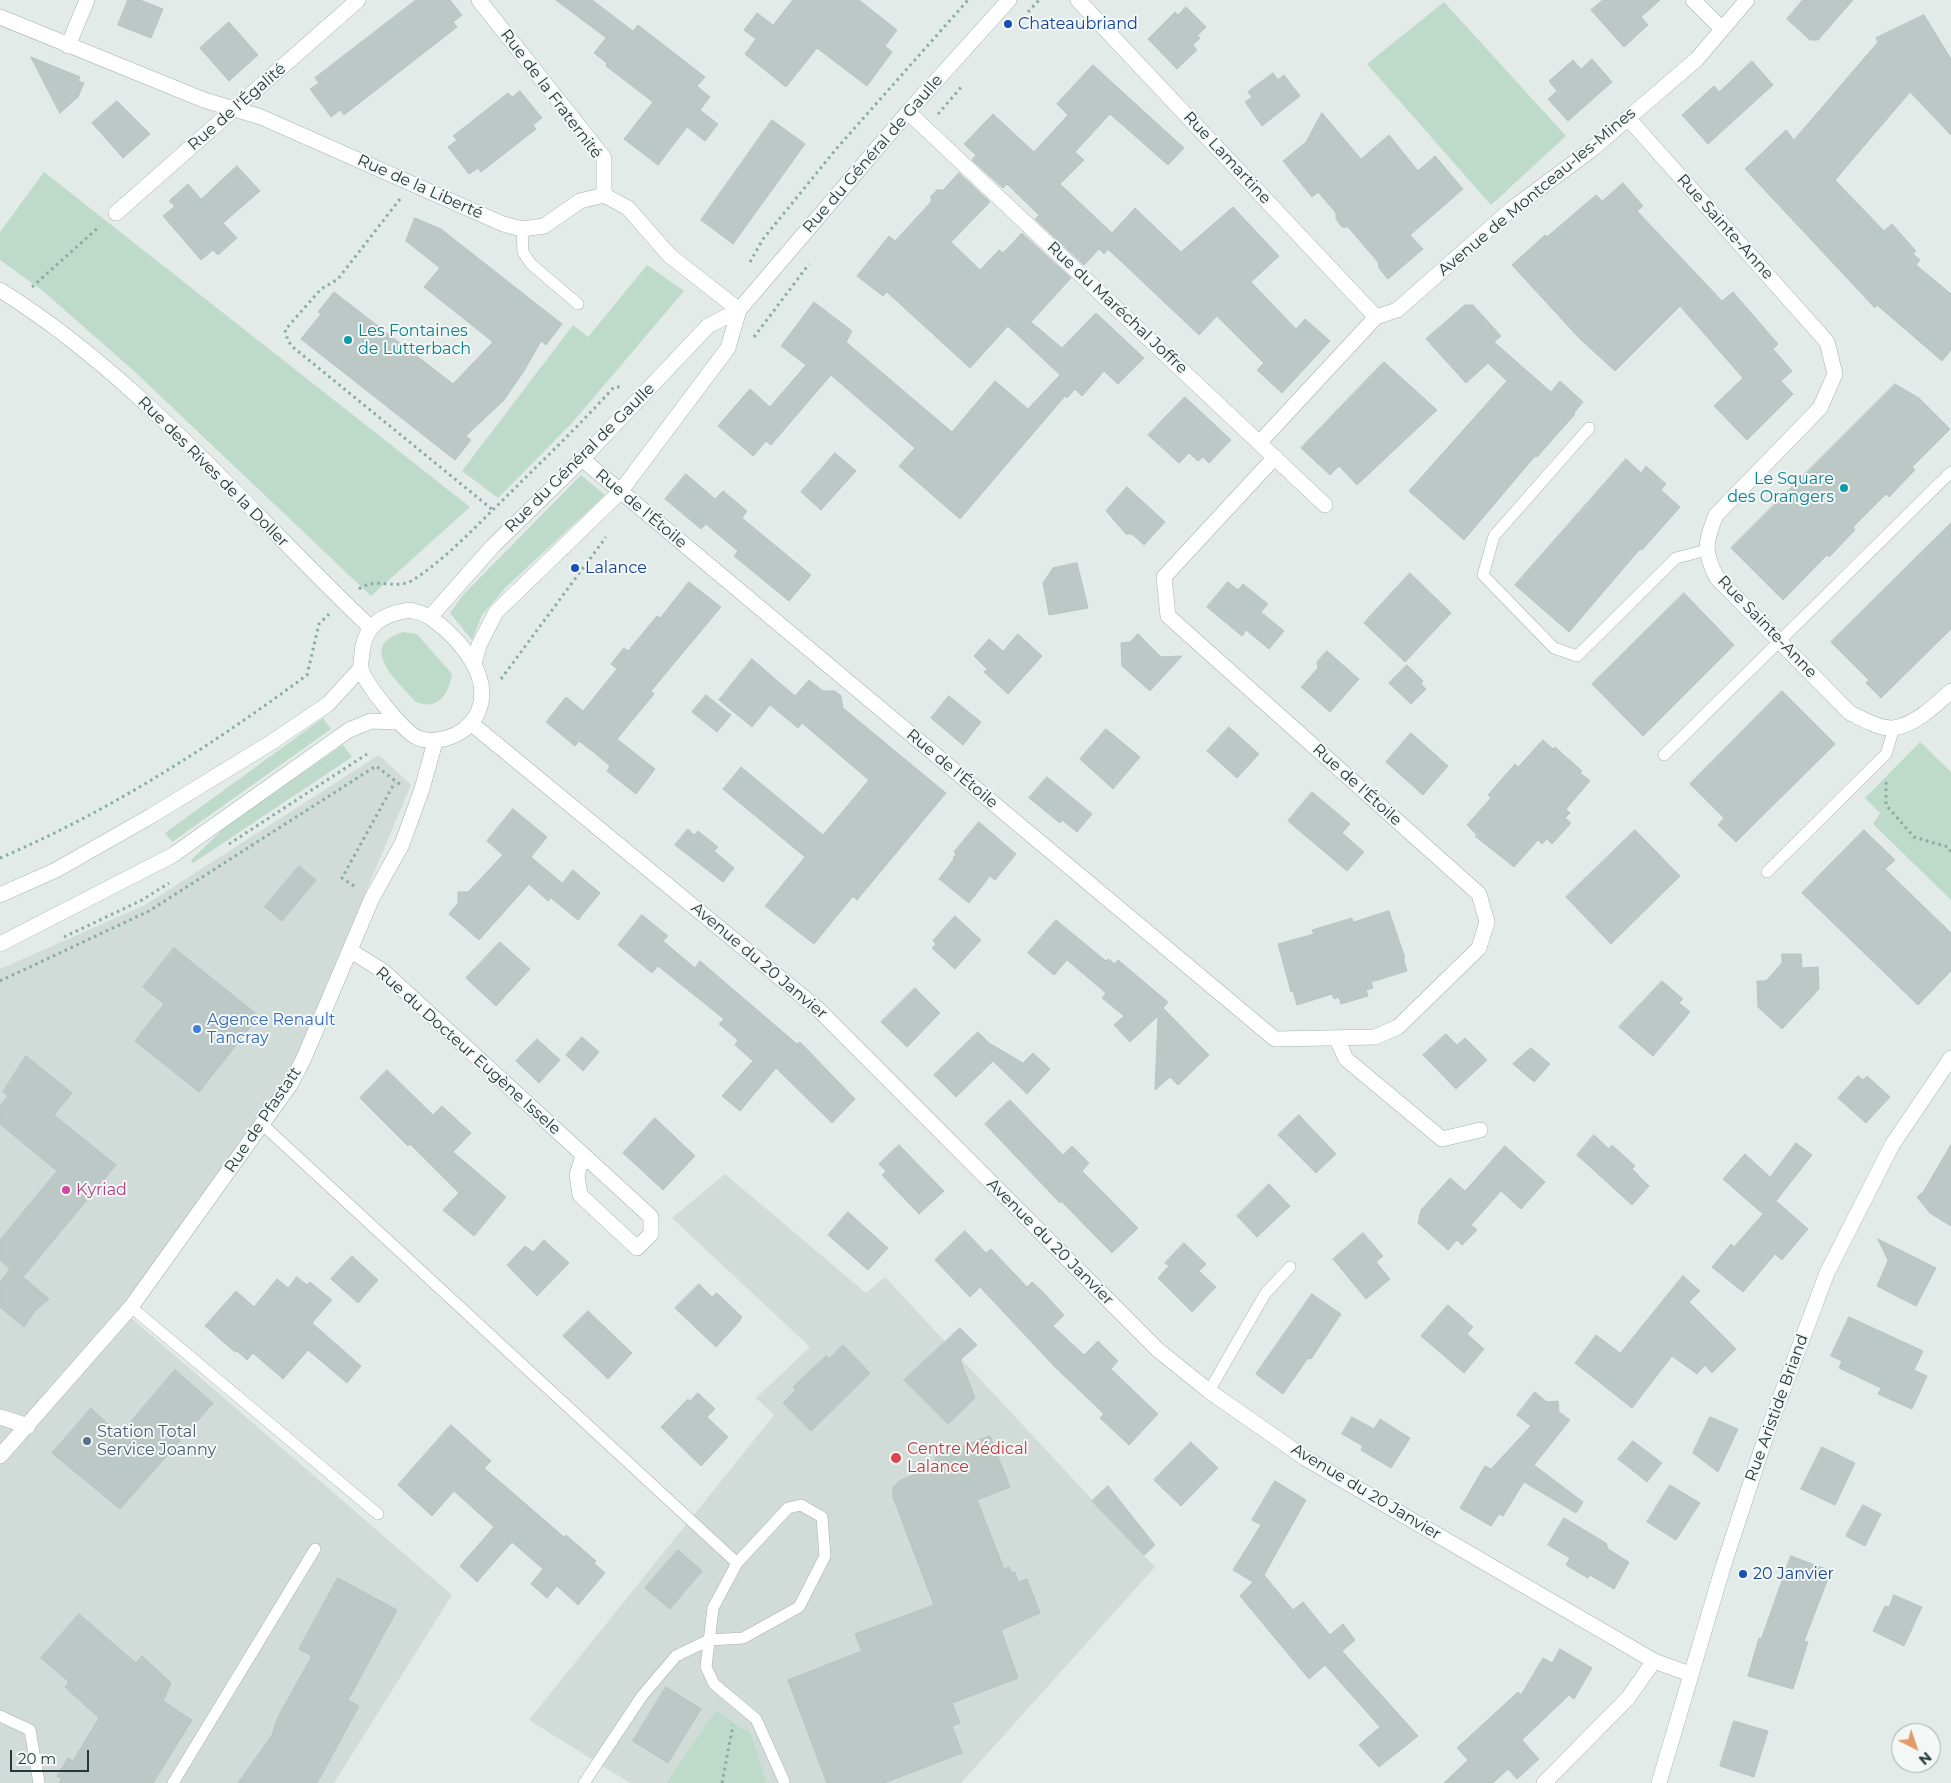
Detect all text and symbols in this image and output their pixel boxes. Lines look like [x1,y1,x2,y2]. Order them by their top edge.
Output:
place label: Chateaubriand [1018,14,1138,34]
marker: Chateaubriand [1002,18,1014,30]
street label: Rue de la Fraternité [496,26,606,162]
street label: Rue de l'Égalité [184,59,290,155]
street label: Rue du Général de Gaulle [799,71,947,237]
street label: Avenue de Montceau-les-Mines [1434,104,1640,280]
street label: Rue Lamartine [1179,108,1275,208]
street label: Rue de la Liberté [354,151,486,223]
street label: Rue Sainte-Anne [1673,170,1777,284]
street label: Rue du Maréchal Joffre [1043,238,1191,378]
place label: Les Fontaines de Lutterbach [358,321,471,359]
marker: Les Fontaines de Lutterbach [342,334,354,346]
street label: Rue du Général de Gaulle [501,379,659,537]
street label: Rue des Rives de la Doller [134,393,292,551]
street label: Rue de l'Étoile [591,465,691,553]
place label: Le Square des Orangers [1727,469,1834,507]
marker: Le Square des Orangers [1838,482,1850,494]
place label: Lalance [585,558,647,578]
marker: Lalance [569,562,581,574]
street label: Rue Sainte-Anne [1713,572,1821,682]
street label: Rue de l'Étoile [902,725,1002,813]
street label: Rue de l'Étoile [1308,740,1406,830]
street label: Avenue du 20 Janvier [687,899,831,1023]
street label: Rue du Docteur Eugène Issele [372,963,564,1139]
place label: Agence Renault Tancray [207,1010,335,1048]
marker: Agence Renault Tancray [191,1023,203,1035]
street label: Rue de Pfastatt [221,1064,305,1176]
street label: Avenue du 20 Janvier [983,1175,1117,1309]
place label: Kyriad [76,1180,127,1200]
marker: Kyriad [60,1184,72,1196]
street label: Rue Aristide Briand [1741,1332,1813,1484]
place label: Station Total Service Joanny [97,1422,216,1460]
marker: Station Total Service Joanny [81,1435,93,1447]
place label: Centre Médical Lalance [907,1439,1028,1477]
street label: Avenue du 20 Janvier [1288,1440,1444,1544]
marker: Centre Médical Lalance [889,1451,903,1465]
place label: 20 Janvier [1753,1564,1834,1584]
marker: 20 Janvier [1737,1568,1749,1580]
north arrow [1891,1723,1941,1773]
scale bar [12,1740,91,1772]
text: N [1915,1748,1935,1769]
text: 20 m [18,1749,56,1768]

